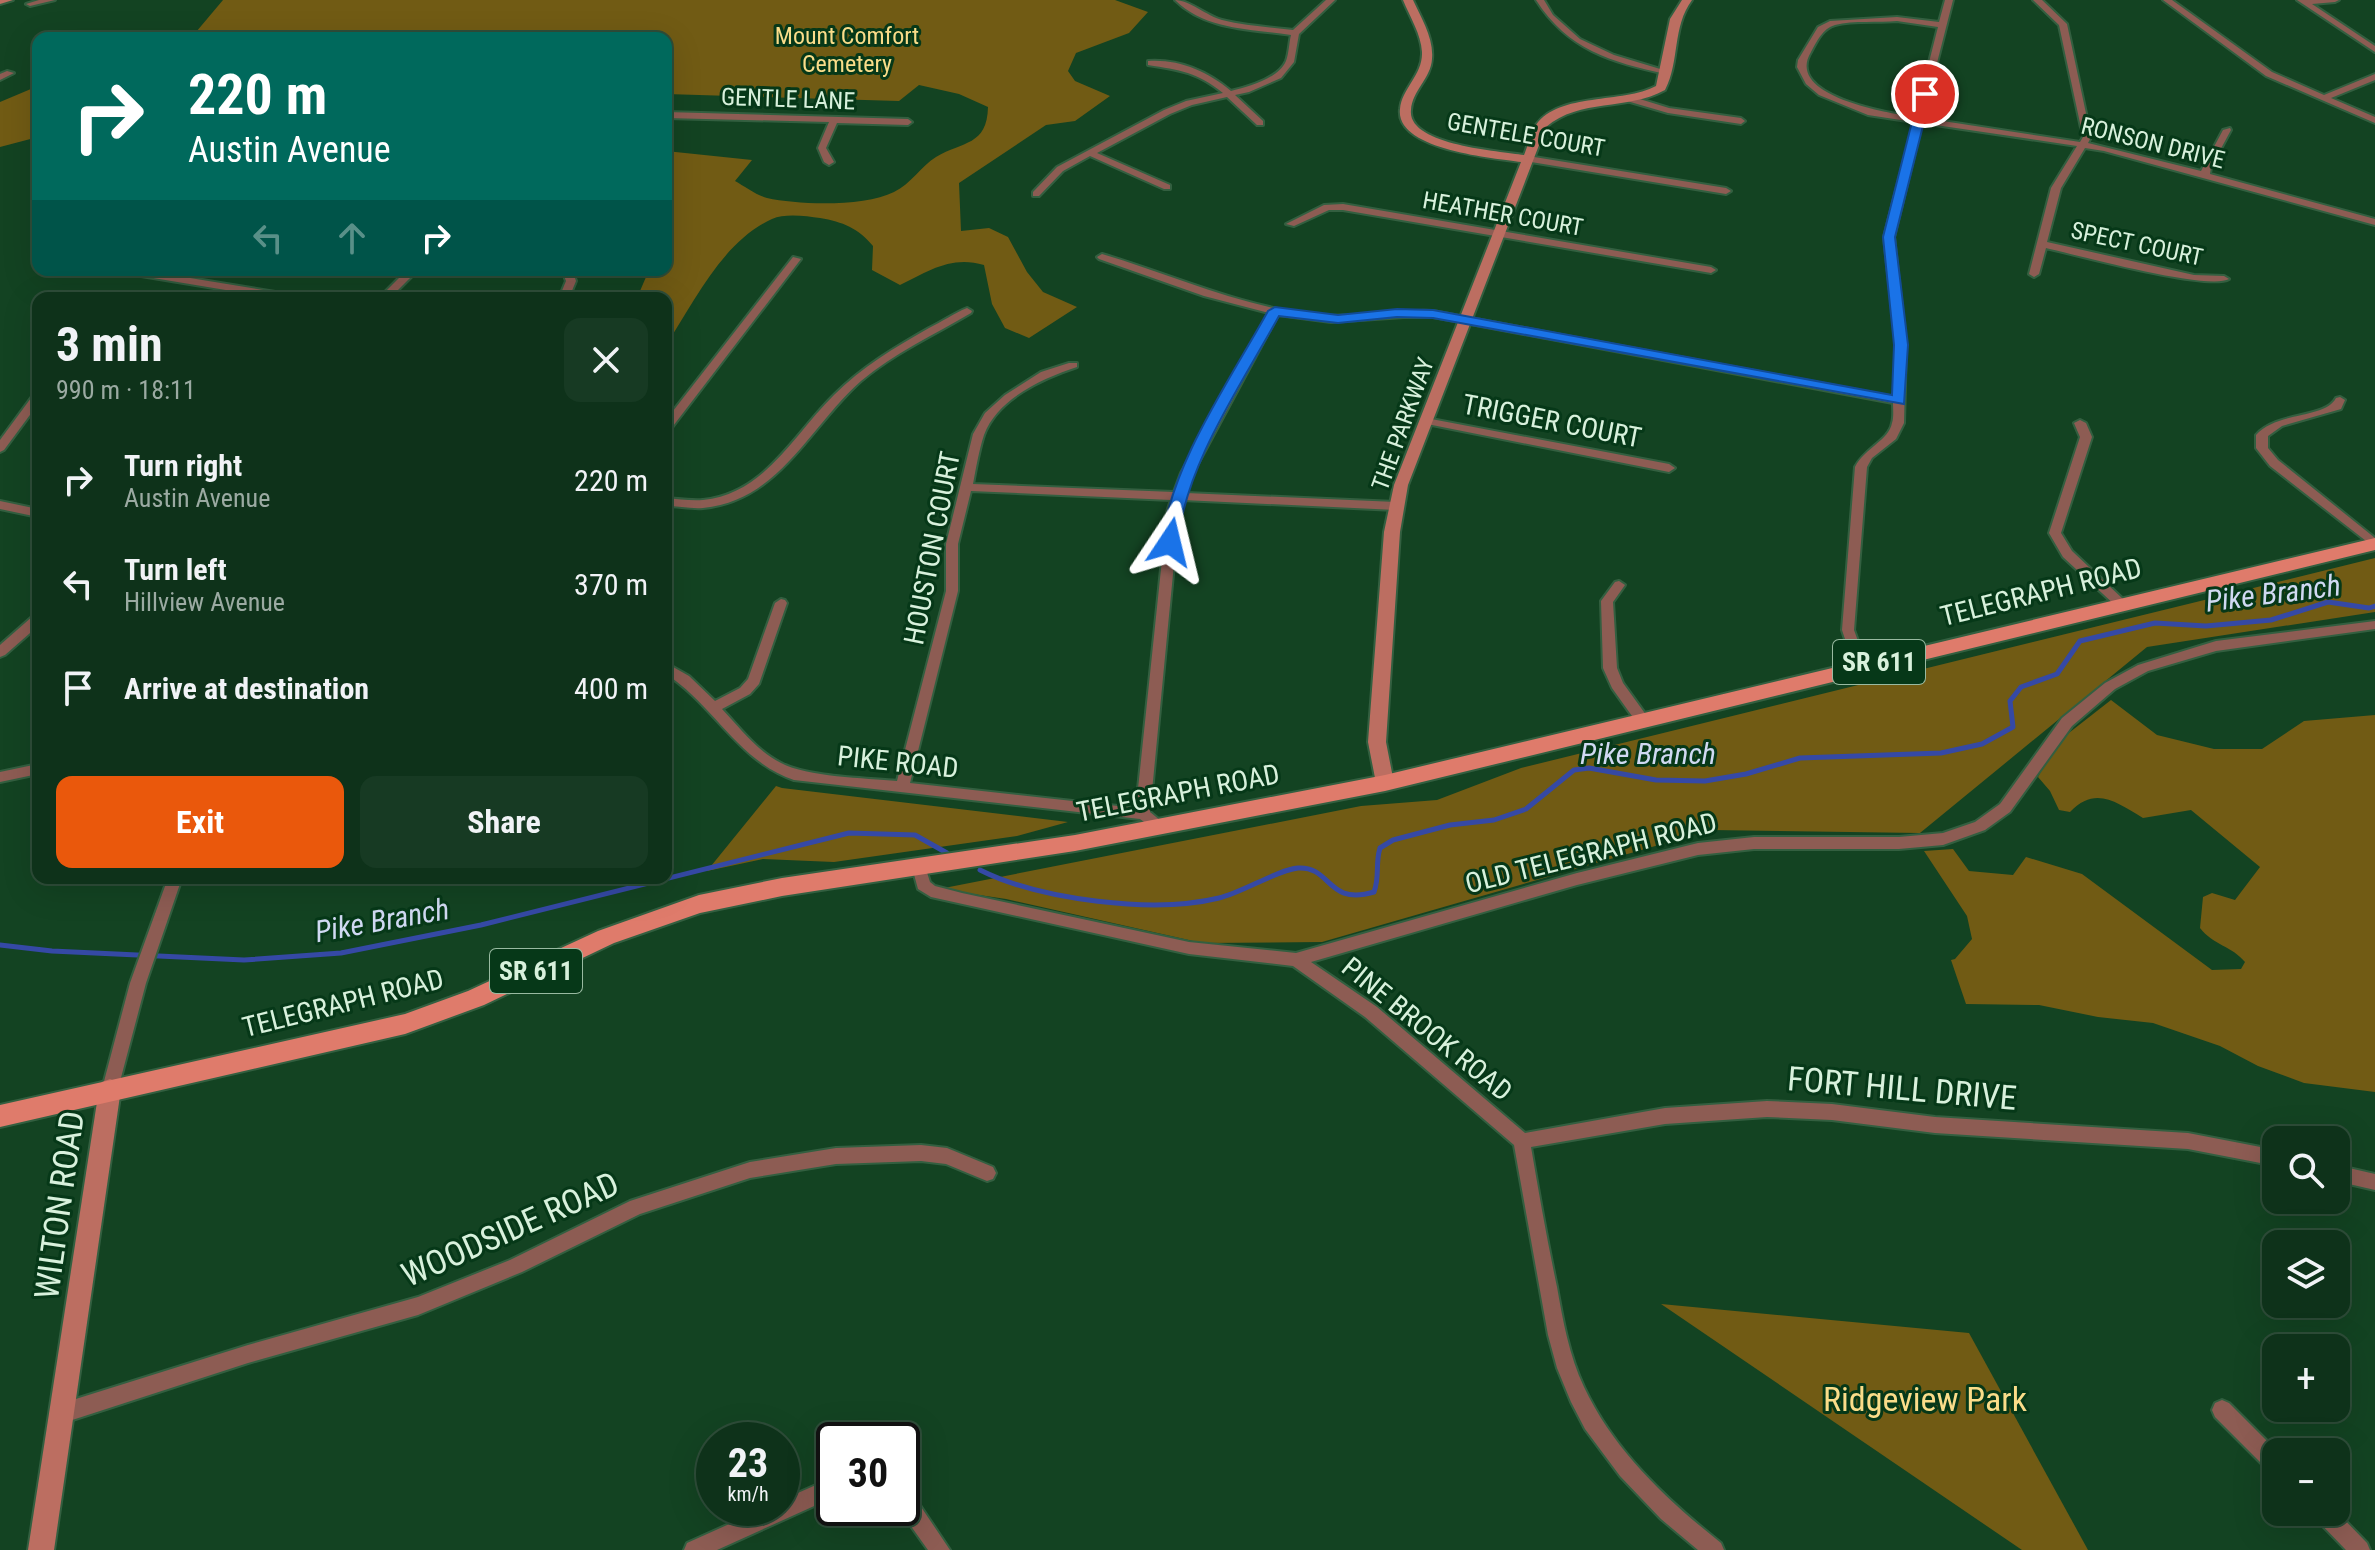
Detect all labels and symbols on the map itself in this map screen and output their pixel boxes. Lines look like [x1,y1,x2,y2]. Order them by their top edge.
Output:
park label: Mount Comfort Cemetery [775,22,919,78]
pin [1891,60,1959,128]
street label: GENTLE LANE [720,83,856,115]
street label: GENTELE COURT [1445,107,1607,163]
street label: RONSON DRIVE [2078,112,2228,174]
street label: HEATHER COURT [1421,186,1585,242]
street label: SPECT COURT [2068,216,2206,272]
street label: THE PARKWAY [1366,353,1440,494]
street label: TRIGGER COURT [1460,387,1644,455]
street label: HOUSTON COURT [897,449,967,647]
position arrow [1128,500,1212,584]
street label: TELEGRAPH ROAD [1937,551,2145,633]
water label: Pike Branch [2203,567,2343,619]
road number: SR 611 [1833,640,1925,684]
water label: Pike Branch [1580,736,1716,771]
street label: PIKE ROAD [836,739,960,785]
street label: TELEGRAPH ROAD [1074,757,1282,829]
street label: OLD TELEGRAPH ROAD [1462,806,1720,900]
water label: Pike Branch [312,891,452,949]
road number: SR 611 [490,949,582,993]
street label: PINE BROOK ROAD [1335,950,1519,1108]
street label: TELEGRAPH ROAD [239,962,447,1044]
street label: FORT HILL DRIVE [1786,1058,2018,1118]
street label: WILTON ROAD [26,1108,92,1302]
street label: WOODSIDE ROAD [395,1163,625,1295]
park label: Ridgeview Park [1823,1379,2028,1419]
speed limit sign: 30 [816,1422,920,1526]

